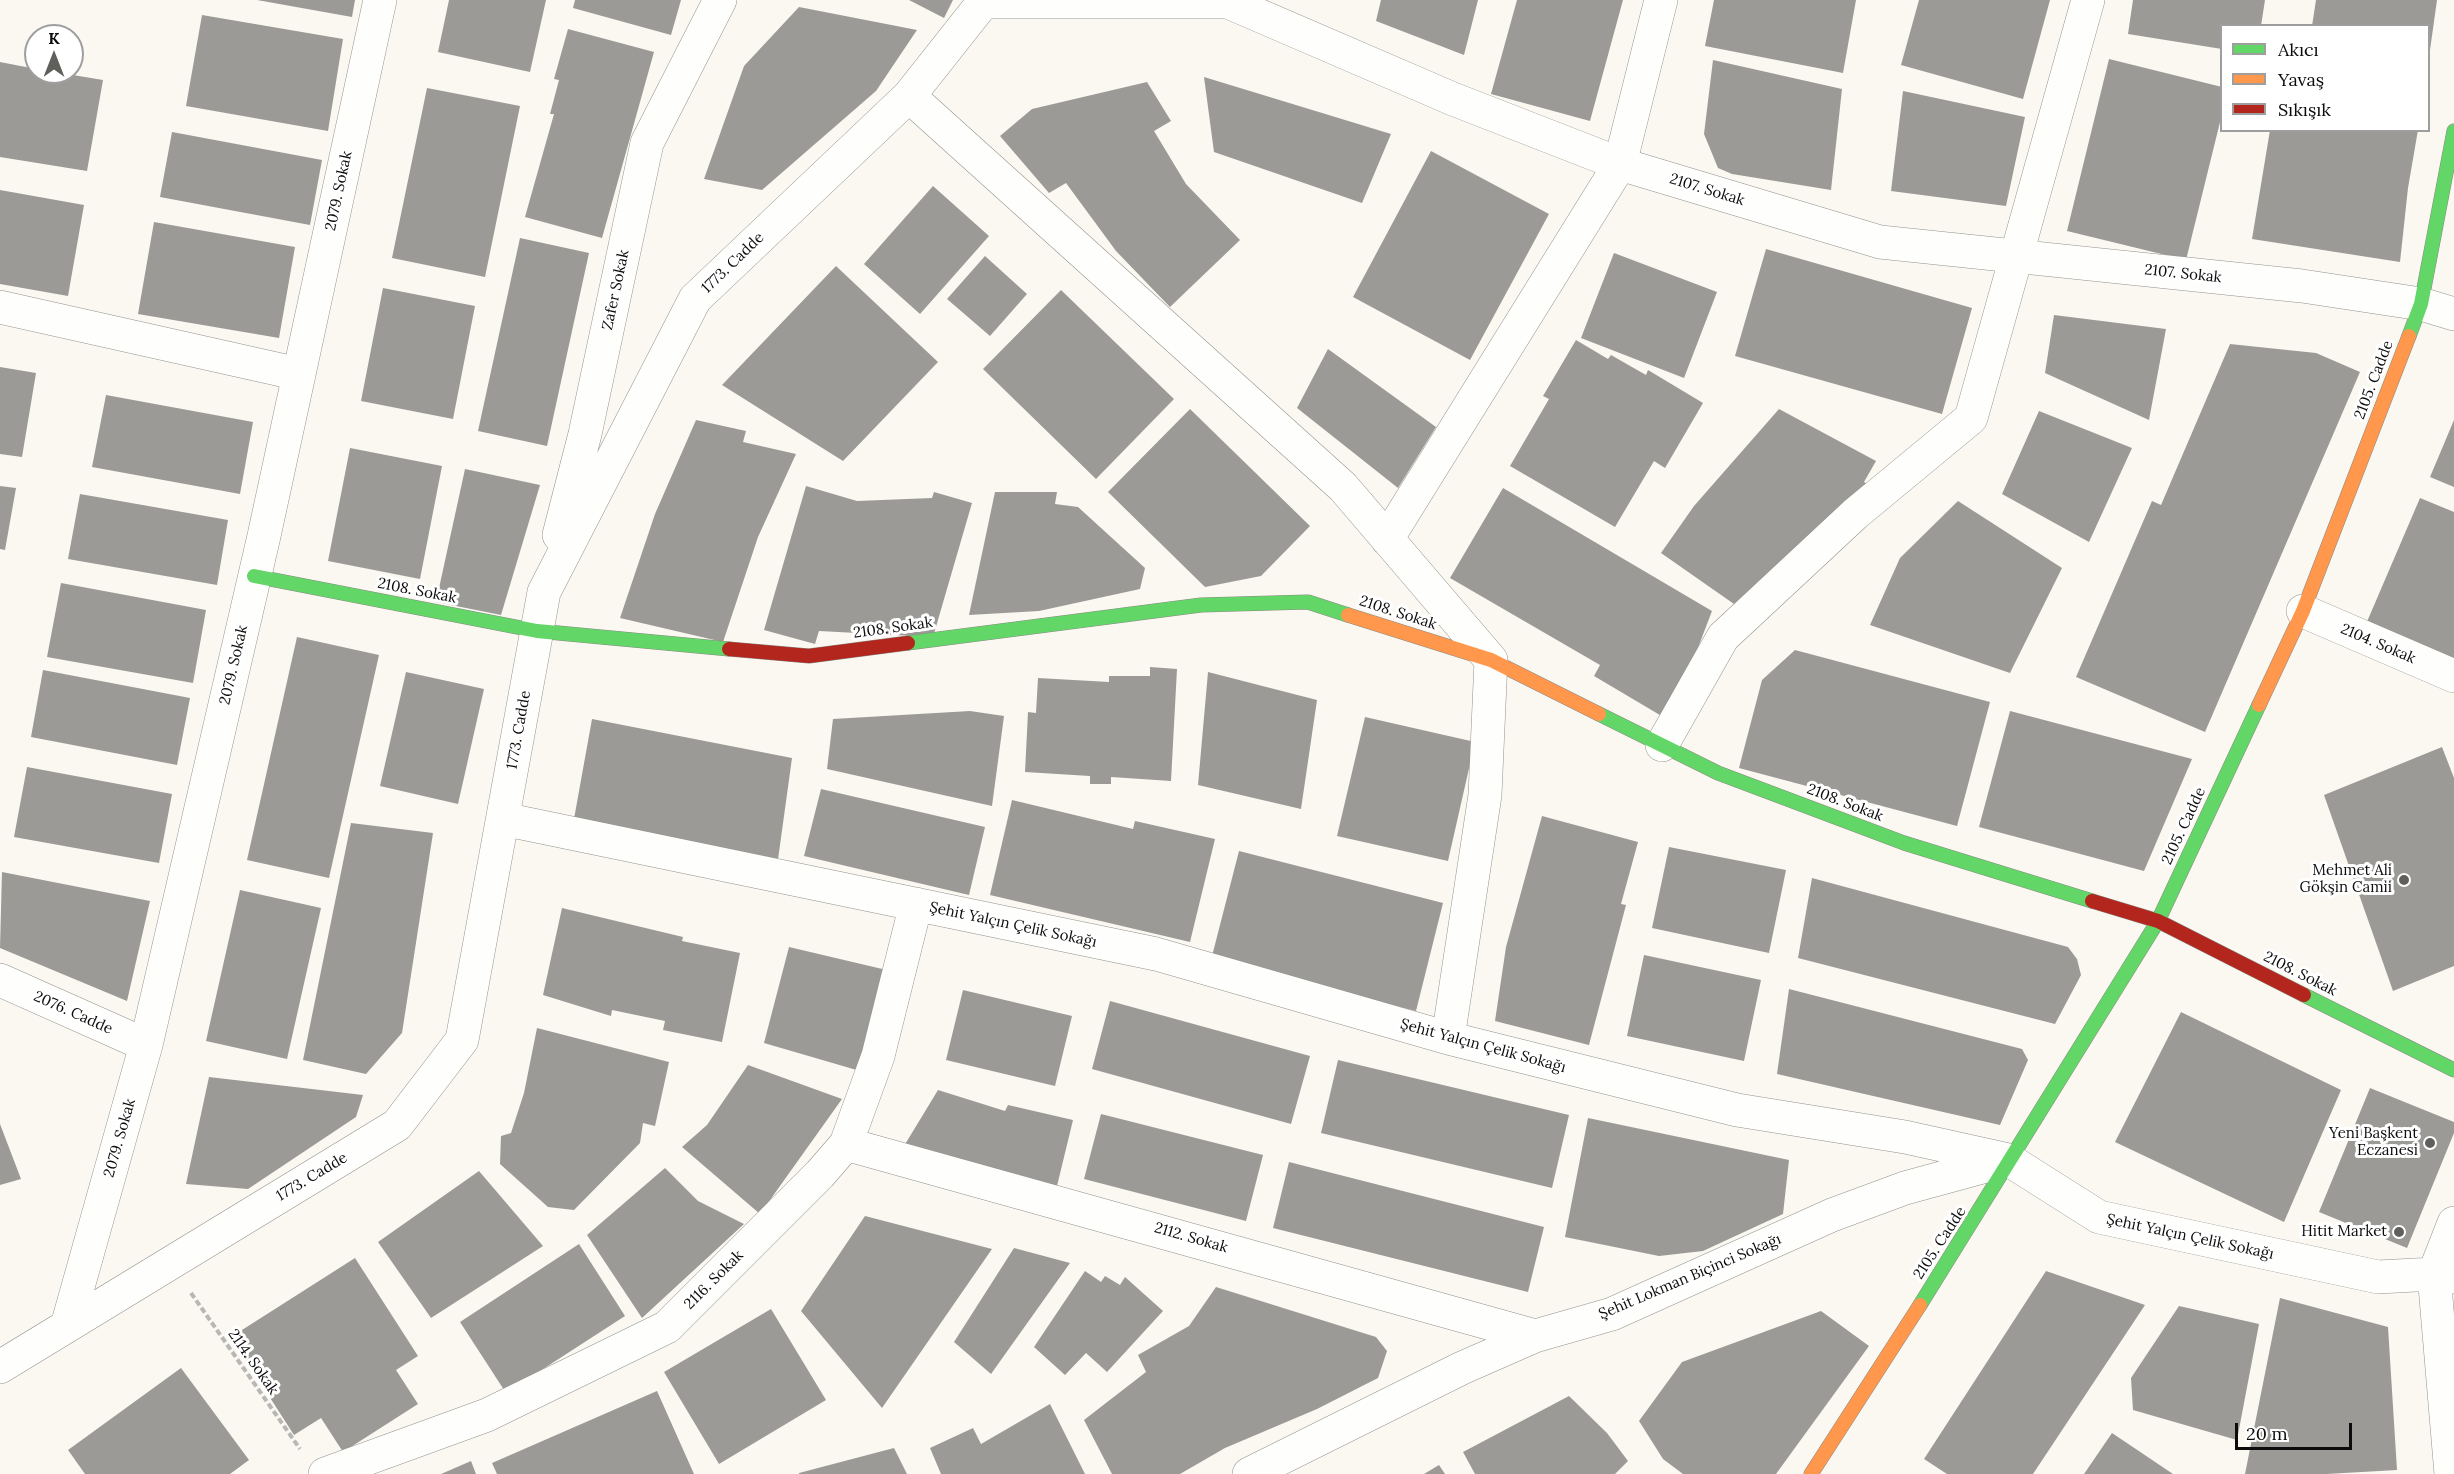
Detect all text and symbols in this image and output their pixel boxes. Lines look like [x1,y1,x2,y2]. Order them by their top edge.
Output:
north arrow [24,24,84,84]
legend [2220,24,2430,132]
text: K [48,28,60,48]
text: Akıcı [2278,38,2319,61]
text: Yavaş [2278,68,2324,91]
text: Sıkışık [2278,98,2331,121]
street label: 2079. Sokak [322,149,356,233]
street label: 2107. Sokak [1667,170,1747,210]
street label: 1773. Cadde [698,229,768,297]
street label: Zafer Sokak [599,248,633,332]
street label: 2107. Sokak [2144,261,2222,287]
street label: 2105. Cadde [2351,338,2397,422]
street label: 2108. Sokak [376,575,458,607]
street label: 2108. Sokak [1357,592,1439,634]
street label: 2108. Sokak [852,614,934,642]
street label: 2104. Sokak [2338,620,2418,668]
street label: 2079. Sokak [216,623,252,707]
street label: 1773. Cadde [503,689,535,771]
street label: 2108. Sokak [1804,780,1886,826]
street label: 2105. Cadde [2158,785,2210,867]
place label: Mehmet Ali Gökşin Camii [2299,862,2392,897]
marker: Mehmet Ali Gökşin Camii [2397,873,2411,887]
street label: Şehit Yalçın Çelik Sokağı [928,898,1098,952]
street label: 2108. Sokak [2260,948,2340,1000]
street label: 2076. Cadde [31,988,115,1038]
street label: Şehit Yalçın Çelik Sokağı [1398,1015,1568,1077]
street label: 2079. Sokak [100,1097,140,1179]
place label: Yeni Başkent Eczanesi [2329,1125,2418,1160]
marker: Yeni Başkent Eczanesi [2423,1136,2437,1150]
street label: 1773. Cadde [273,1149,351,1205]
street label: 2105. Cadde [1910,1203,1970,1283]
street label: Şehit Yalçın Çelik Sokağı [2105,1210,2275,1264]
street label: 2112. Sokak [1152,1219,1230,1257]
place label: Hitit Market [2301,1223,2387,1241]
marker: Hitit Market [2392,1225,2406,1239]
street label: Şehit Lokman Biçinci Sokağı [1596,1230,1784,1324]
street label: 2116. Sokak [681,1247,747,1313]
street label: 2114. Sokak [224,1326,282,1398]
scale bar [2238,1411,2355,1449]
text: 20 m [2246,1422,2288,1445]

